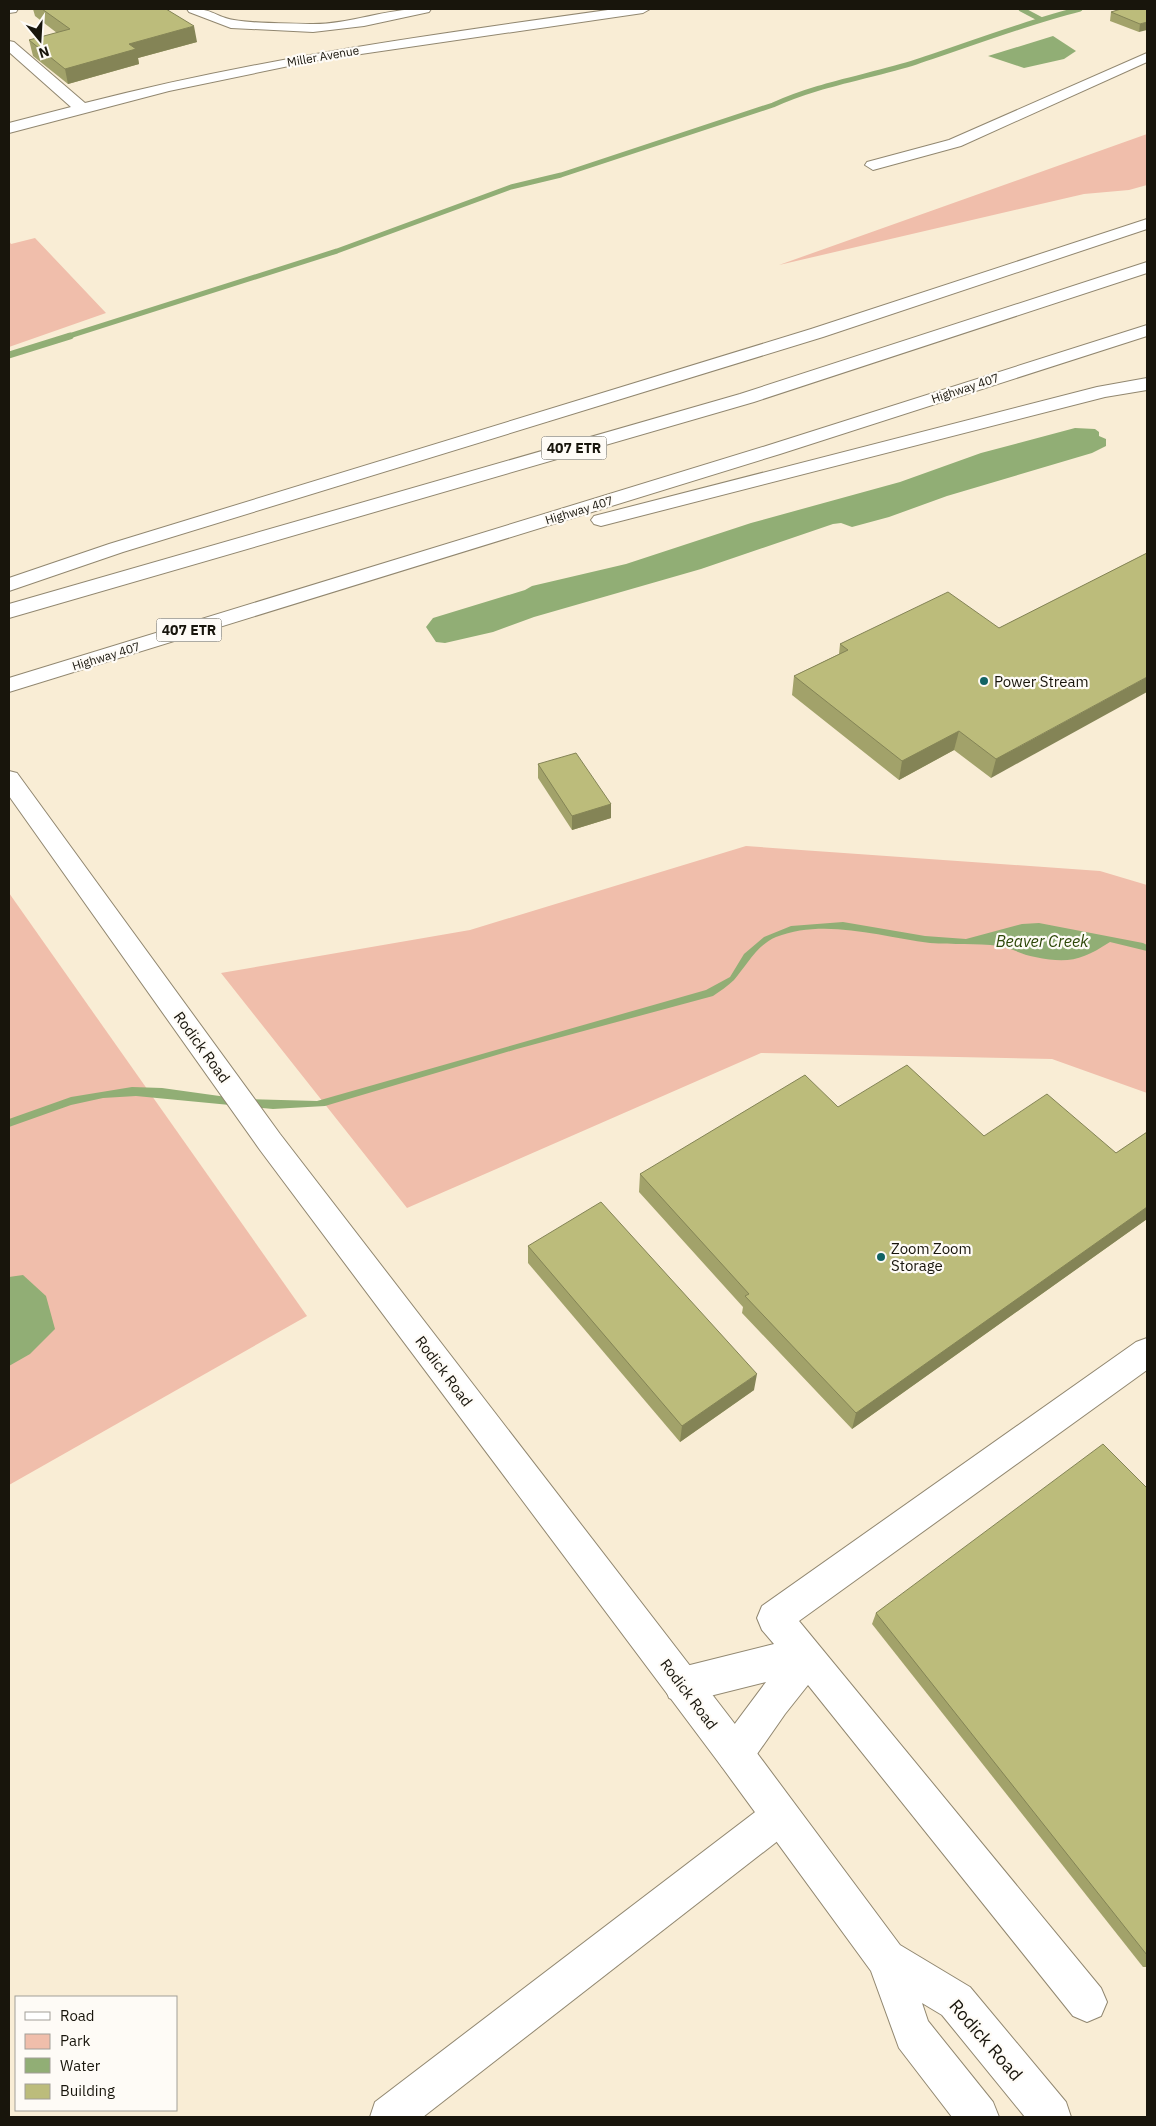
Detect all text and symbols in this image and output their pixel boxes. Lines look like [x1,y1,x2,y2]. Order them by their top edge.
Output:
north arrow [15,15,65,65]
text: N [36,42,52,62]
street label: Miller Avenue [286,42,361,70]
street label: Highway 407 [929,370,1001,406]
road number: 407 ETR [542,436,606,459]
street label: Highway 407 [543,493,615,527]
road number: 407 ETR [156,618,222,642]
street label: Highway 407 [70,639,142,673]
place label: Power Stream [994,672,1089,691]
marker: Power Stream [978,675,990,687]
water label: Beaver Creek [996,931,1089,951]
street label: Rodick Road [170,1008,234,1086]
place label: Zoom Zoom Storage [891,1239,972,1275]
marker: Zoom Zoom Storage [875,1251,887,1263]
street label: Rodick Road [411,1332,477,1410]
street label: Rodick Road [656,1655,722,1733]
street label: Rodick Road [944,1995,1028,2085]
legend [15,1996,178,2111]
text: Road [60,2006,95,2025]
text: Park [60,2031,90,2050]
text: Water [60,2056,101,2075]
text: Building [60,2081,115,2100]

